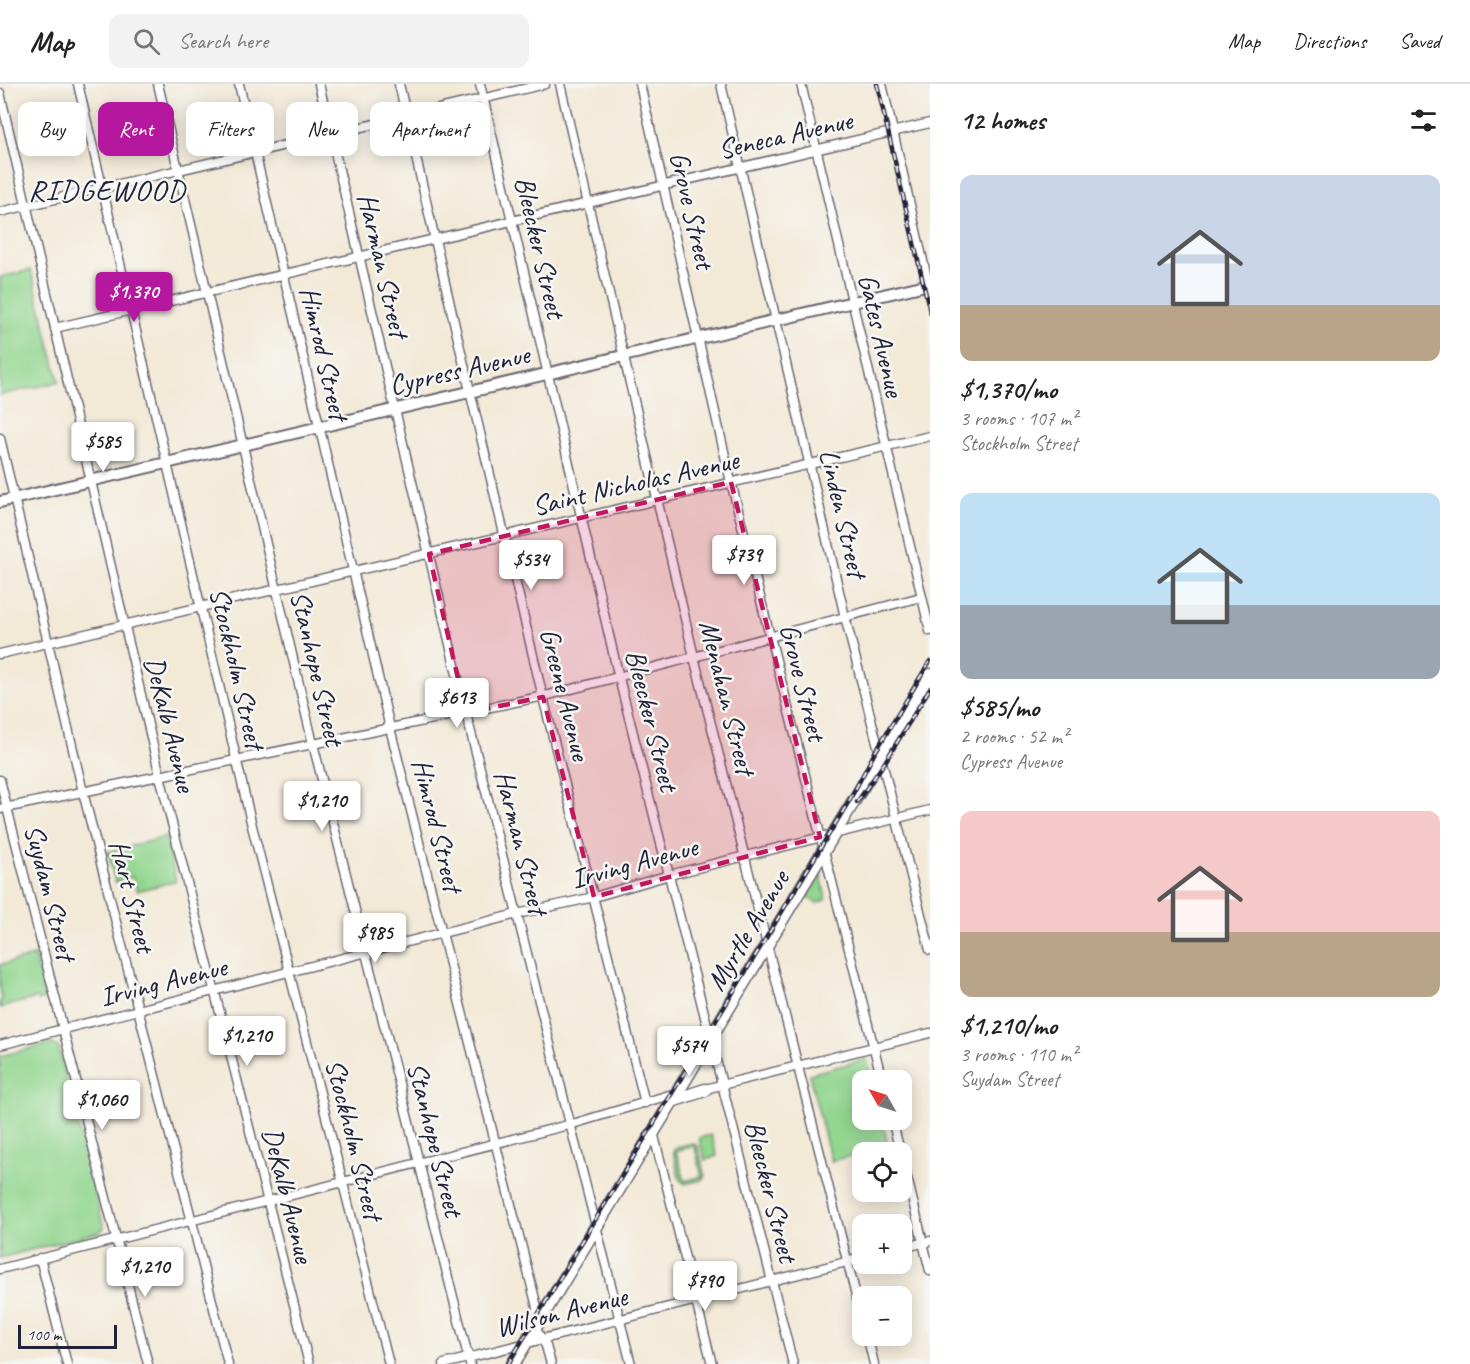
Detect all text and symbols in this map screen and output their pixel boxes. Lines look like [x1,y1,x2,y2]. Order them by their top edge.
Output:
search box [109,14,529,68]
text: Map [30,24,73,59]
icon: search [130,25,163,58]
text: Search here [178,27,268,55]
text: Map [1228,28,1260,54]
text: Directions [1293,28,1366,54]
text: Saved [1399,28,1440,54]
chip: Buy [18,102,86,156]
chip: Rent [98,102,174,156]
chip: Filters [186,102,274,156]
chip: New [286,102,358,156]
chip: Apartment [370,102,490,156]
street label: Seneca Avenue [715,102,857,167]
text: 12 homes [960,104,1045,137]
icon: filters [1407,104,1440,137]
street label: Grove Street [662,148,724,275]
district label: RIDGEWOOD [28,171,187,209]
street label: Bleecker Street [507,173,574,324]
street label: Harman Street [350,190,418,344]
icon: home [1146,214,1254,322]
street label: Gates Avenue [850,270,913,402]
pin: $1,370 [85,272,183,323]
text: $1,370 [110,279,158,304]
street label: Himrod Street [292,283,358,427]
street label: Cypress Avenue [386,336,535,403]
text: $1,370/mo [960,373,1057,406]
text: 3 rooms · 107 m² [960,406,1077,431]
pin: $585 [67,422,139,473]
text: $585 [85,429,121,454]
text: Stockholm Street [960,431,1077,456]
street label: Saint Nicholas Avenue [529,441,743,523]
street label: Linden Street [812,446,876,584]
icon: home [1146,532,1254,640]
pin: $739 [708,535,780,586]
pin: $534 [495,540,567,591]
text: $739 [726,542,762,567]
text: $534 [513,547,549,572]
street label: Stockholm Street [202,584,274,756]
street label: Stanhope Street [283,587,353,752]
street label: Menahan Street [691,616,764,781]
street label: Grove Street [772,620,836,747]
street label: Greene Avenue [532,624,599,766]
street label: Bleecker Street [618,646,688,797]
street label: DeKalb Avenue [137,653,205,797]
pin: $613 [421,678,493,729]
text: $613 [439,685,475,710]
text: $585/mo [960,691,1039,724]
text: 2 rooms · 52 m² [960,724,1068,749]
text: Cypress Avenue [960,749,1062,774]
street label: Himrod Street [404,755,472,899]
street label: Harman Street [487,767,557,921]
pin: $1,210 [273,781,371,832]
text: $1,210 [298,788,346,813]
street label: Suydam Street [17,821,85,967]
street label: Irving Avenue [567,828,703,896]
street label: Hart Street [102,836,164,959]
icon: home [1146,850,1254,958]
street label: Myrtle Avenue [698,862,798,997]
pin: $985 [339,913,411,964]
text: $985 [357,920,393,945]
street label: Irving Avenue [96,948,232,1014]
text: $1,210/mo [960,1009,1057,1042]
pin: $1,210 [198,1016,296,1067]
text: $1,210 [223,1023,271,1048]
pin: $574 [653,1026,725,1077]
text: $574 [671,1033,707,1058]
text: 3 rooms · 110 m² [960,1042,1077,1067]
street label: Stockholm Street [318,1055,392,1227]
street label: Stanhope Street [399,1058,472,1223]
text: Suydam Street [960,1067,1059,1092]
north arrow [852,1070,912,1130]
map controls [852,1070,912,1346]
pin: $1,060 [53,1080,151,1131]
text: $1,060 [77,1087,127,1112]
street label: Bleecker Street [737,1117,807,1268]
street label: DeKalb Avenue [255,1124,323,1268]
button: locate [852,1142,912,1202]
button: + [852,1214,912,1274]
pin: $1,210 [96,1247,194,1298]
text: $1,210 [121,1254,169,1279]
pin: $790 [669,1261,741,1312]
text: $790 [687,1268,723,1293]
street label: Wilson Avenue [492,1278,632,1345]
button: − [852,1286,912,1346]
scale bar [18,1322,117,1350]
text: 100 m [27,1325,61,1345]

